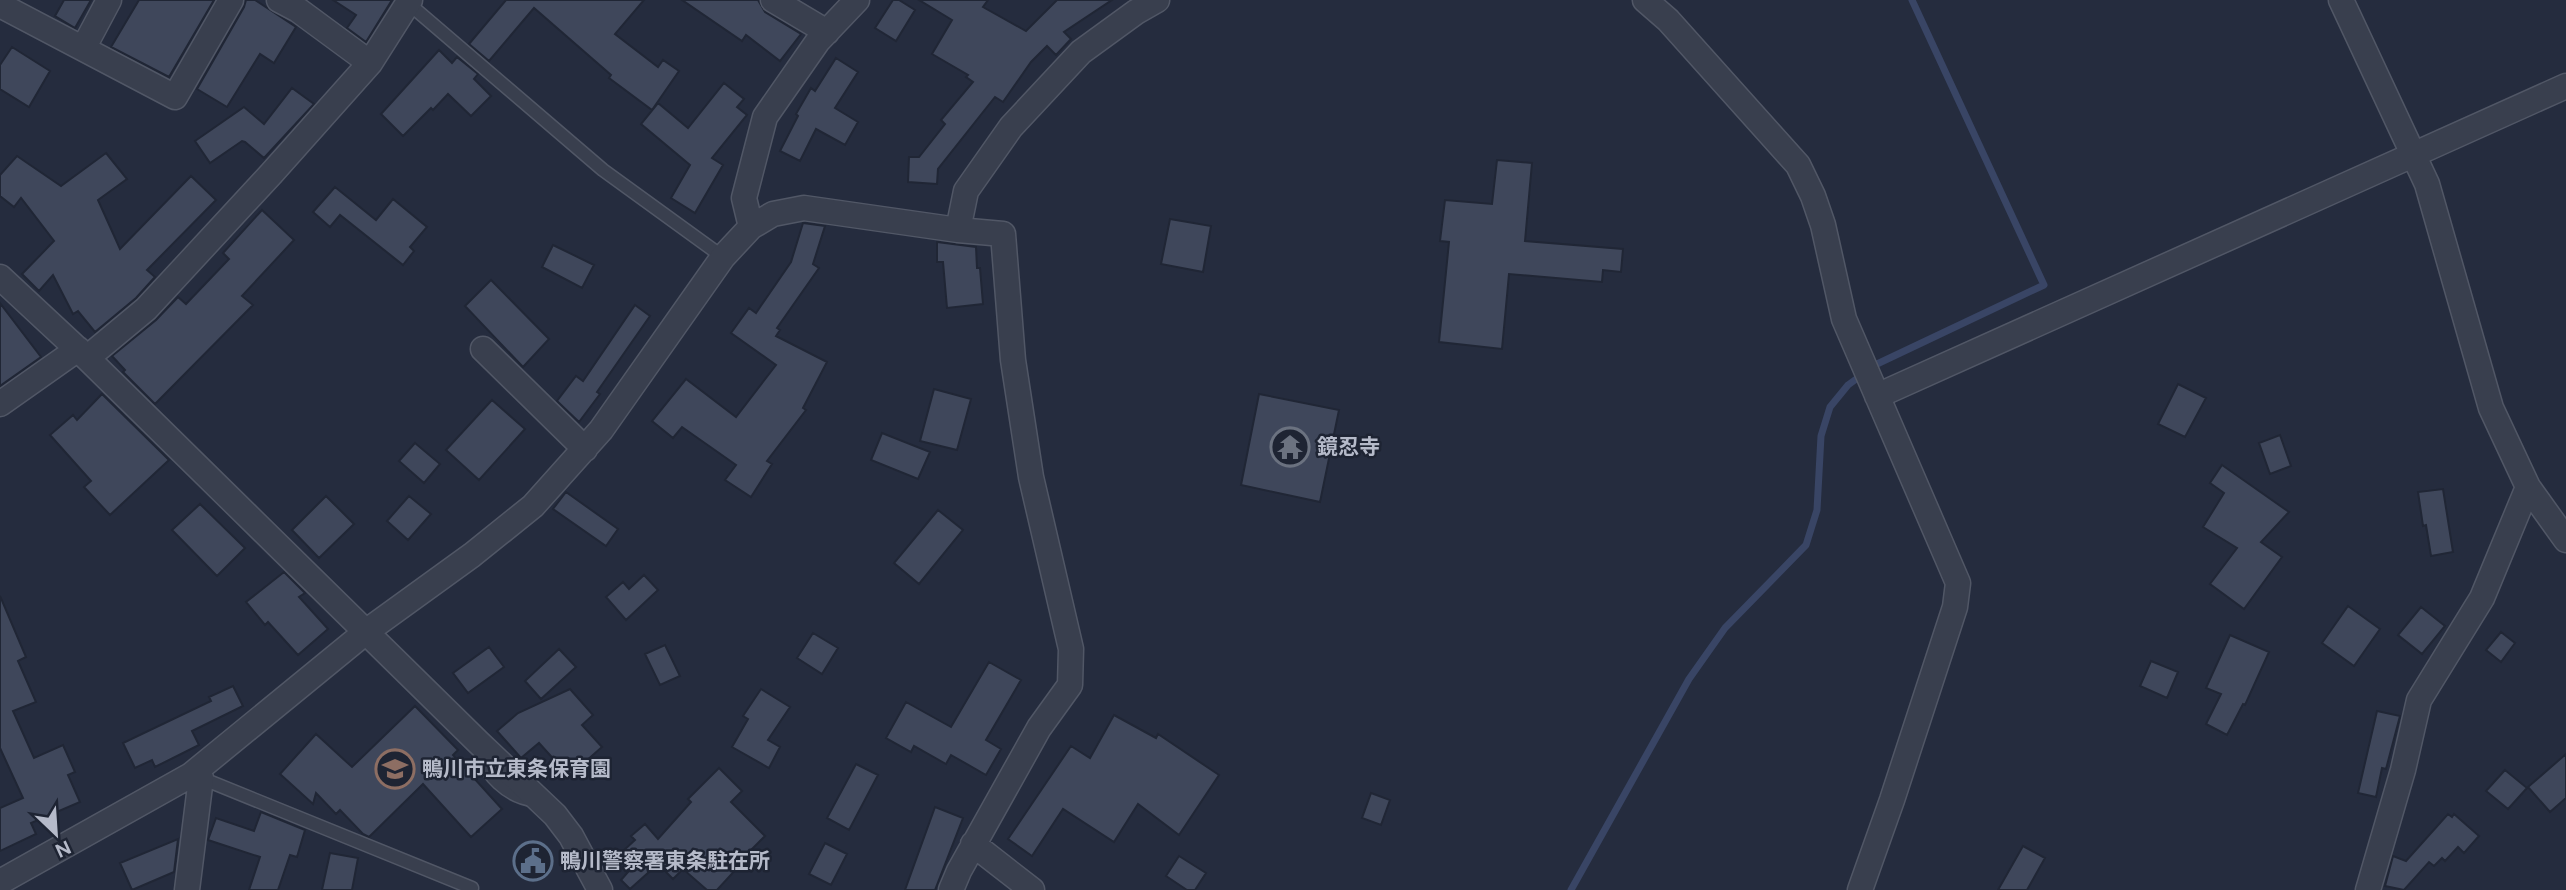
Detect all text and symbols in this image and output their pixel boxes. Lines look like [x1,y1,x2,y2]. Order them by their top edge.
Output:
temple icon: 鏡忍寺 [1269,426,1311,468]
place label: 鏡忍寺 [1317,434,1380,459]
school or university icon: 鴨川市立東条保育園 [374,748,416,790]
place label: 鴨川市立東条保育園 [422,756,611,781]
north arrow [21,799,91,869]
text: N [51,835,74,862]
public building icon: 鴨川警察署東条駐在所 [512,840,554,882]
place label: 鴨川警察署東条駐在所 [560,848,770,873]

